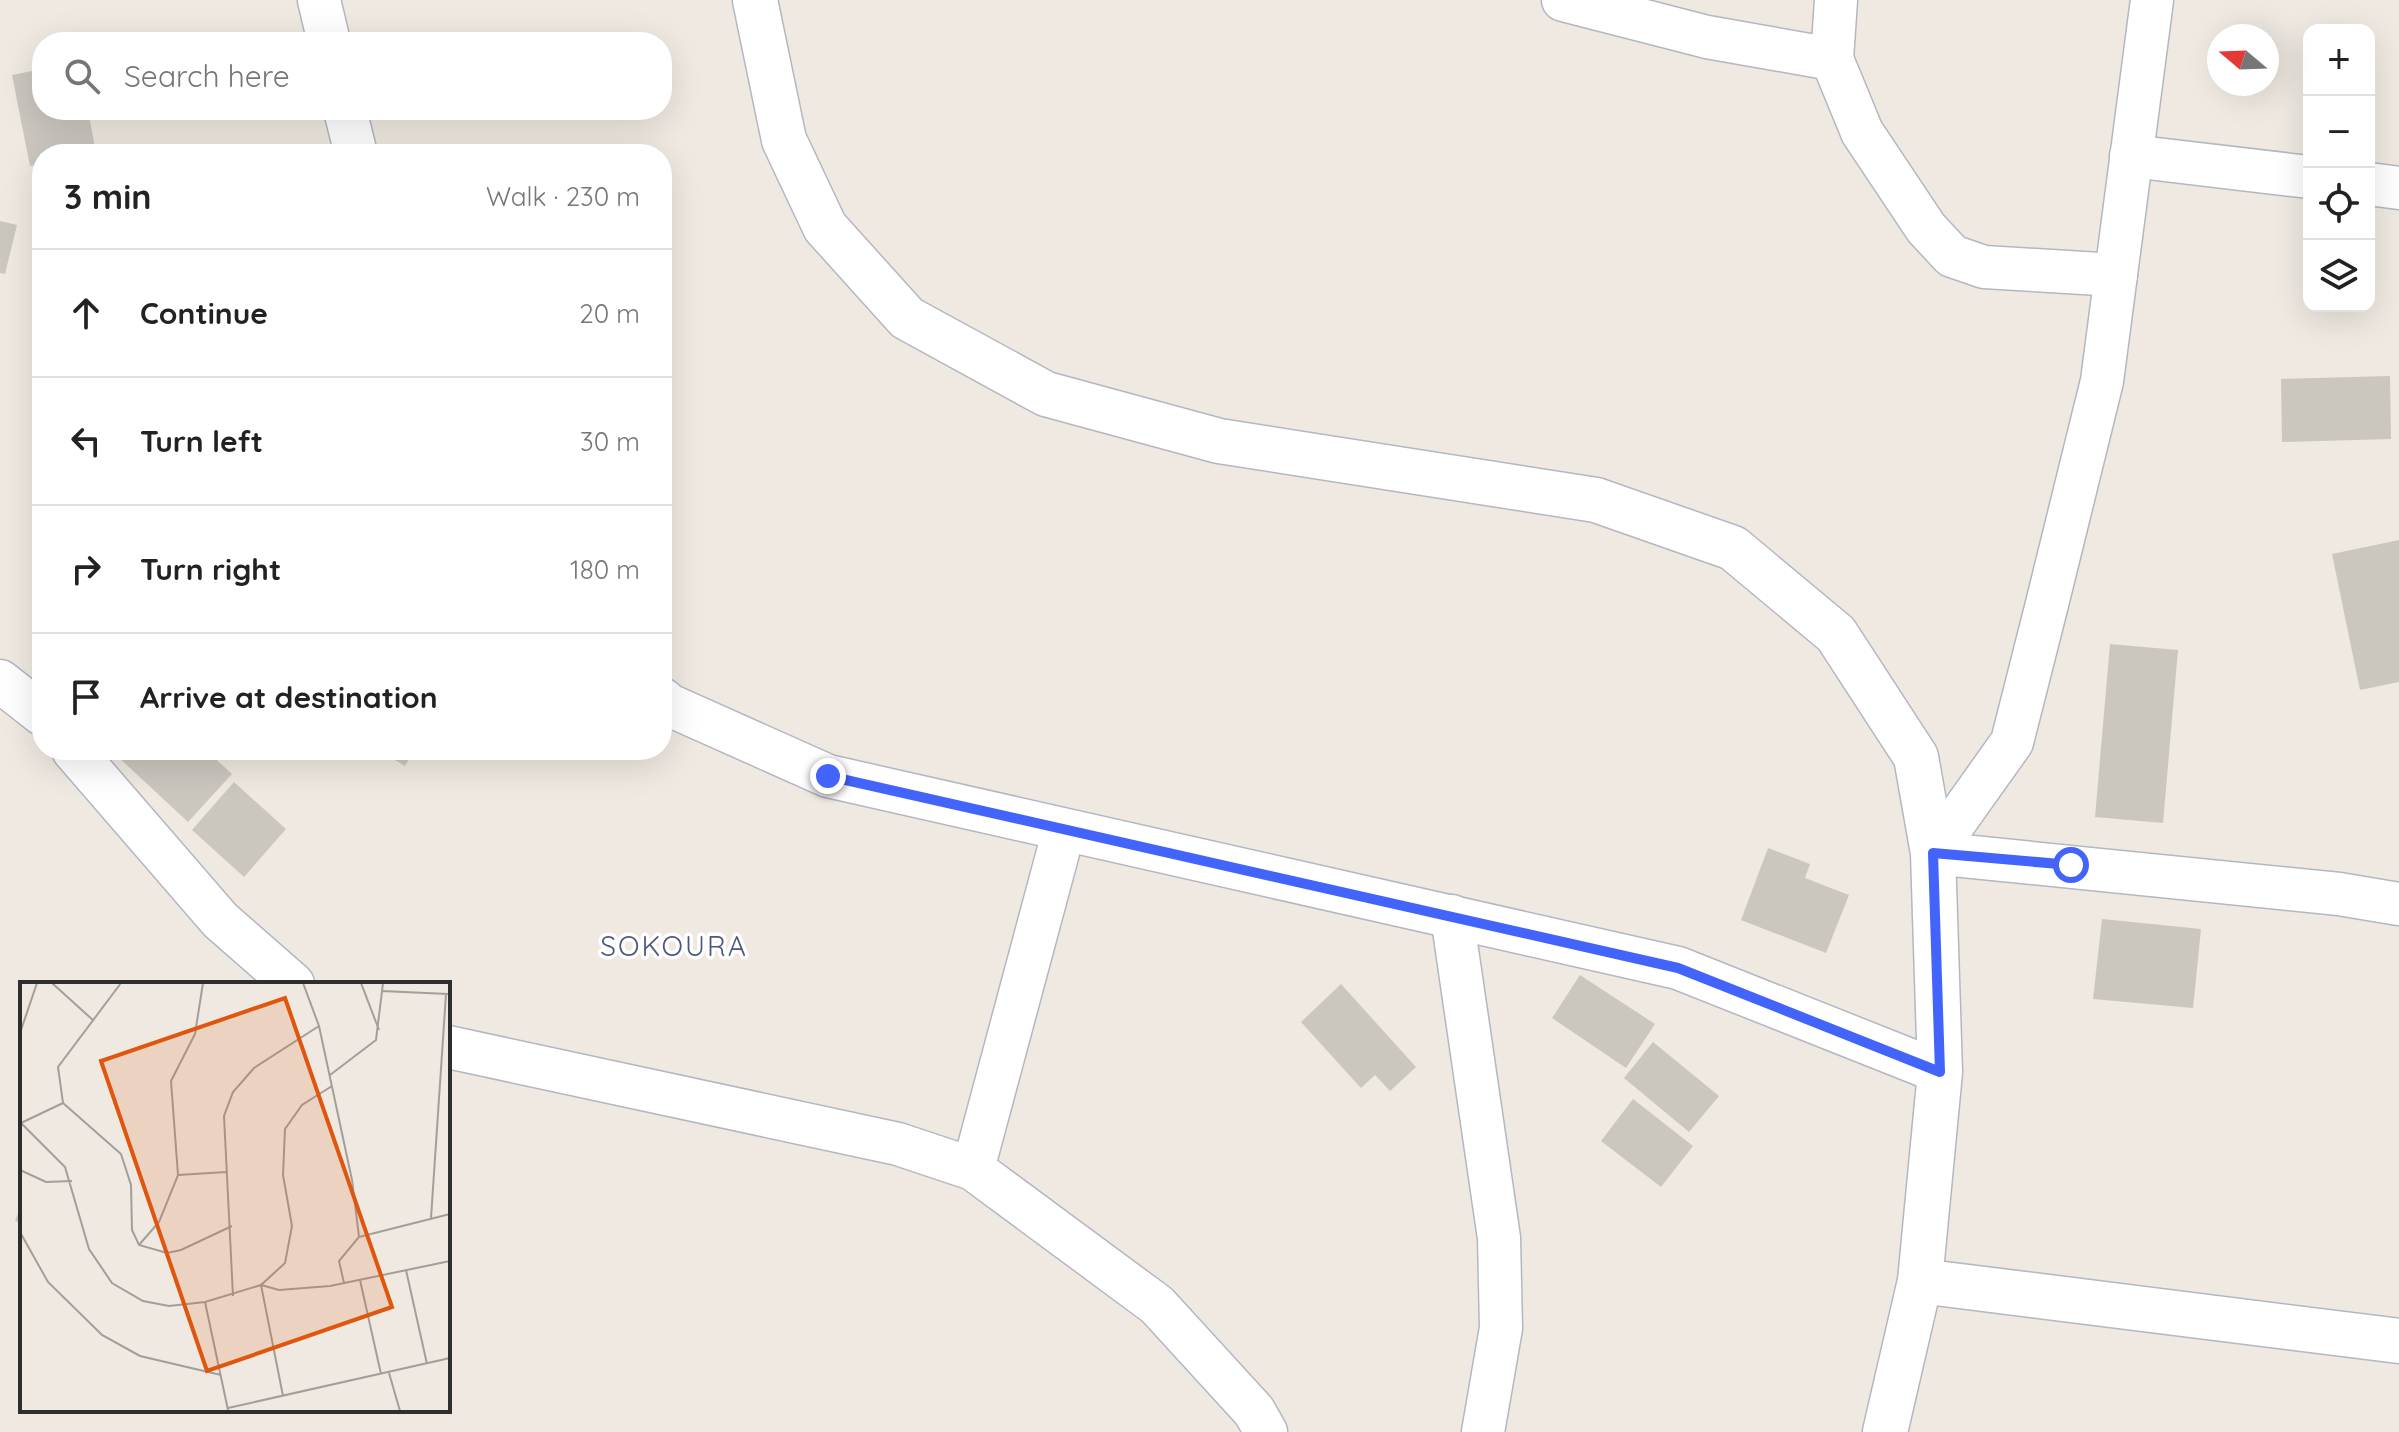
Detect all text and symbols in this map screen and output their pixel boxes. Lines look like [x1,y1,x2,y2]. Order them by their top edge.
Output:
north arrow [2207,24,2279,96]
map controls [2303,24,2375,312]
button: + [2303,24,2375,96]
search box [32,32,672,120]
icon: search [60,54,104,98]
text: Search here [124,57,290,95]
button: − [2303,96,2375,168]
button: locate [2303,168,2375,240]
text: 3 min [64,175,151,218]
text: Walk · 230 m [486,180,640,213]
button: layers [2303,240,2375,312]
icon: ahead [64,291,108,335]
text: Continue [140,294,268,332]
text: 20 m [579,297,640,330]
icon: left [64,419,108,463]
text: Turn left [140,422,263,460]
text: 30 m [580,425,640,458]
icon: right [64,547,108,591]
text: Turn right [140,550,281,588]
text: 180 m [570,553,640,586]
icon: arrive [64,675,108,719]
text: Arrive at destination [140,678,438,716]
route end [810,758,846,794]
route start [2053,847,2089,883]
district label: SOKOURA [600,928,748,963]
inset map [20,982,450,1412]

